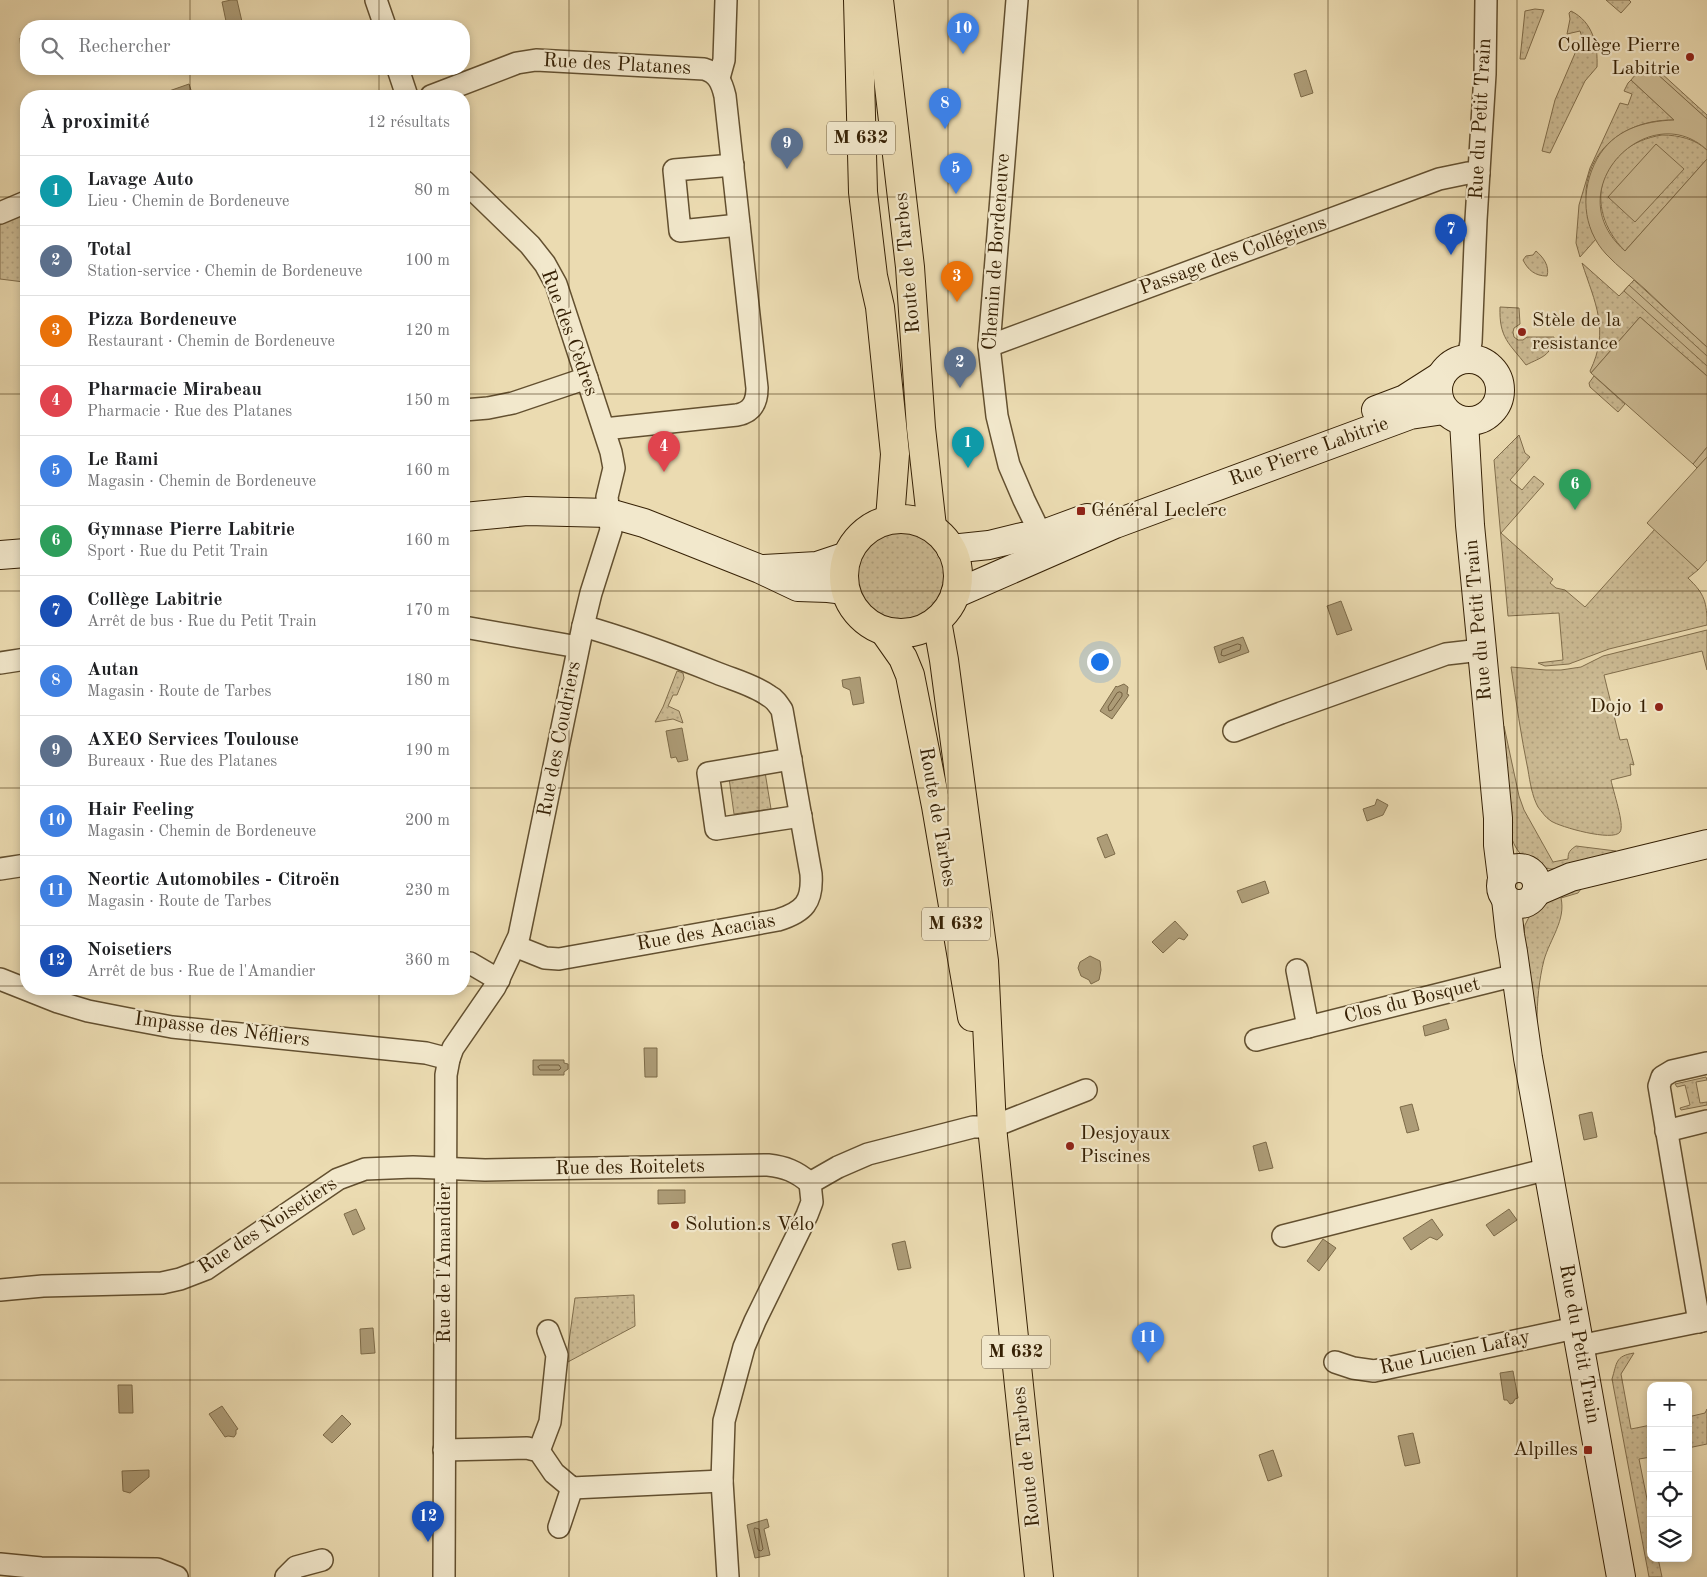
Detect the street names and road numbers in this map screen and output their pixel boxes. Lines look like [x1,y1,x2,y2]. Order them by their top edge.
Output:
street label: Rue du Petit Train [1467,37,1495,200]
street label: Rue des Platanes [542,51,692,79]
road number: M 632 [827,122,895,154]
street label: Chemin de Bordeneuve [980,153,1014,351]
street label: Route de Tarbes [892,192,924,334]
street label: Passage des Collégiens [1137,213,1329,299]
street label: Rue des Cèdres [537,267,601,399]
street label: Rue Pierre Labitrie [1227,414,1391,490]
street label: Rue du Petit Train [1462,538,1496,701]
street label: Rue des Coudriers [535,660,585,818]
street label: Route de Tarbes [915,746,959,888]
road number: M 632 [922,908,990,941]
street label: Rue des Acacias [635,911,777,955]
street label: Clos du Bosquet [1342,974,1482,1028]
street label: Impasse des Néfliers [133,1009,311,1051]
street label: Rue des Roitelets [555,1157,705,1179]
street label: Rue des Noisetiers [195,1174,341,1278]
street label: Rue de l'Amandier [435,1183,455,1343]
street label: Rue du Petit Train [1555,1263,1603,1426]
street label: Rue Lucien Lafay [1378,1327,1533,1379]
road number: M 632 [982,1335,1050,1368]
street label: Route de Tarbes [1010,1386,1044,1528]

